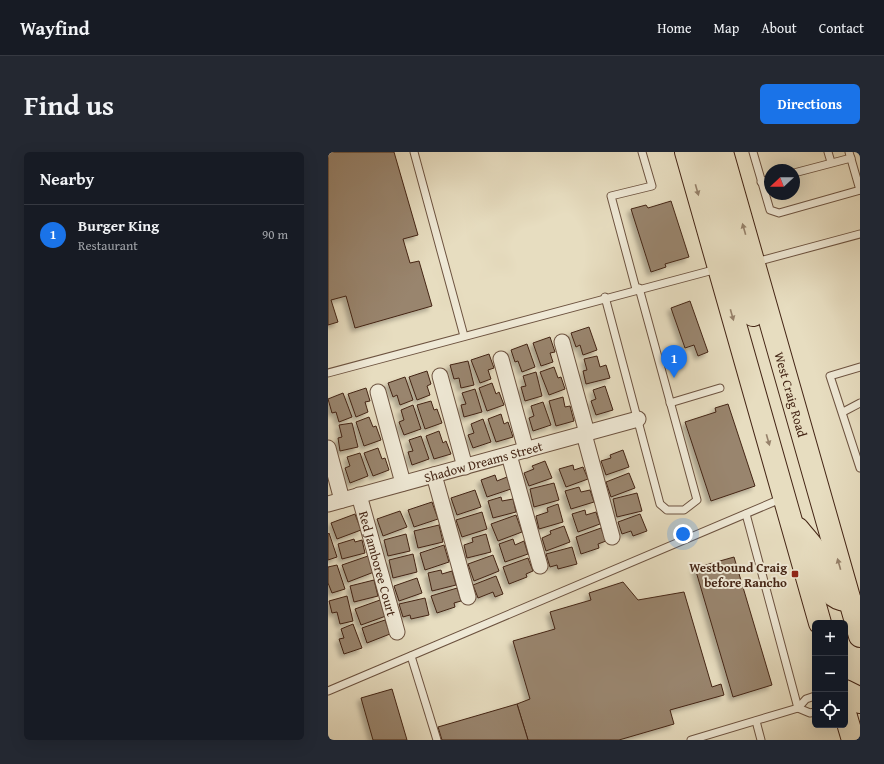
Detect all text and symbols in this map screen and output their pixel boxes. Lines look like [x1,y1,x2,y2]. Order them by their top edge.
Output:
text: Wayfind [20,14,90,42]
text: Home [657,18,692,38]
text: Map [714,18,739,38]
text: About [761,18,797,38]
text: Contact [819,18,864,38]
text: Find us [24,84,114,125]
button: Directions [760,84,860,124]
north arrow [764,164,800,200]
text: Nearby [40,166,94,191]
one-way arrow [694,184,700,196]
text: Burger King [78,215,159,236]
one-way arrow [741,223,747,235]
text: 1 [50,225,56,244]
text: 90 m [262,225,288,244]
text: Restaurant [78,236,138,255]
one-way arrow [730,308,736,321]
pin: 1 [661,345,687,378]
street label: West Craig Road [769,350,812,439]
one-way arrow [765,434,771,446]
street label: Shadow Dreams Street [422,436,545,487]
street label: Red Jamboree Court [354,509,401,619]
your location [673,524,693,544]
place label: Westbound Craig before Rancho [689,558,787,592]
one-way arrow [836,558,842,570]
marker: Westbound Craig before Rancho [790,569,800,579]
map controls [812,620,848,728]
button: + [812,620,848,656]
button: − [812,656,848,692]
button: locate [812,692,848,728]

